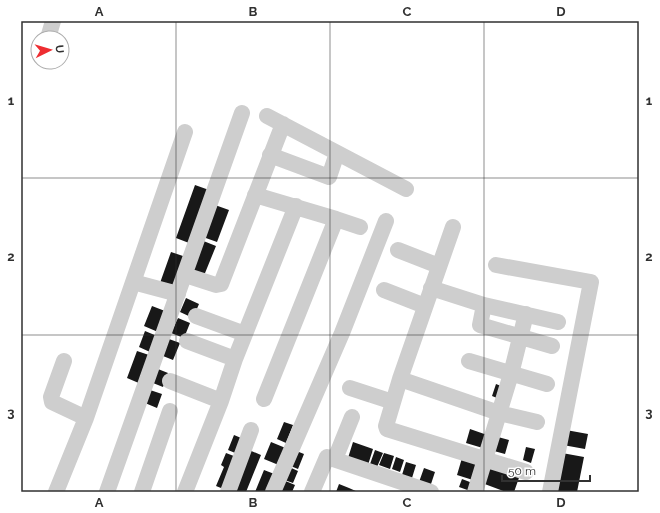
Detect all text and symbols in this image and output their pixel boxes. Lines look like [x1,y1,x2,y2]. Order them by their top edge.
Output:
text: A [95,4,104,19]
text: B [249,4,258,19]
text: C [403,4,412,19]
text: D [556,4,566,19]
north arrow [30,30,70,70]
text: U [53,44,66,54]
text: 1 [8,93,15,108]
text: 1 [646,93,653,108]
text: 2 [7,249,15,264]
text: 2 [645,249,653,264]
text: 3 [7,405,15,420]
text: 3 [645,405,653,420]
scale bar [502,457,590,483]
text: 50 m [508,464,536,478]
text: A [95,495,104,510]
text: B [249,495,258,510]
text: C [403,495,412,510]
text: D [556,495,566,510]

